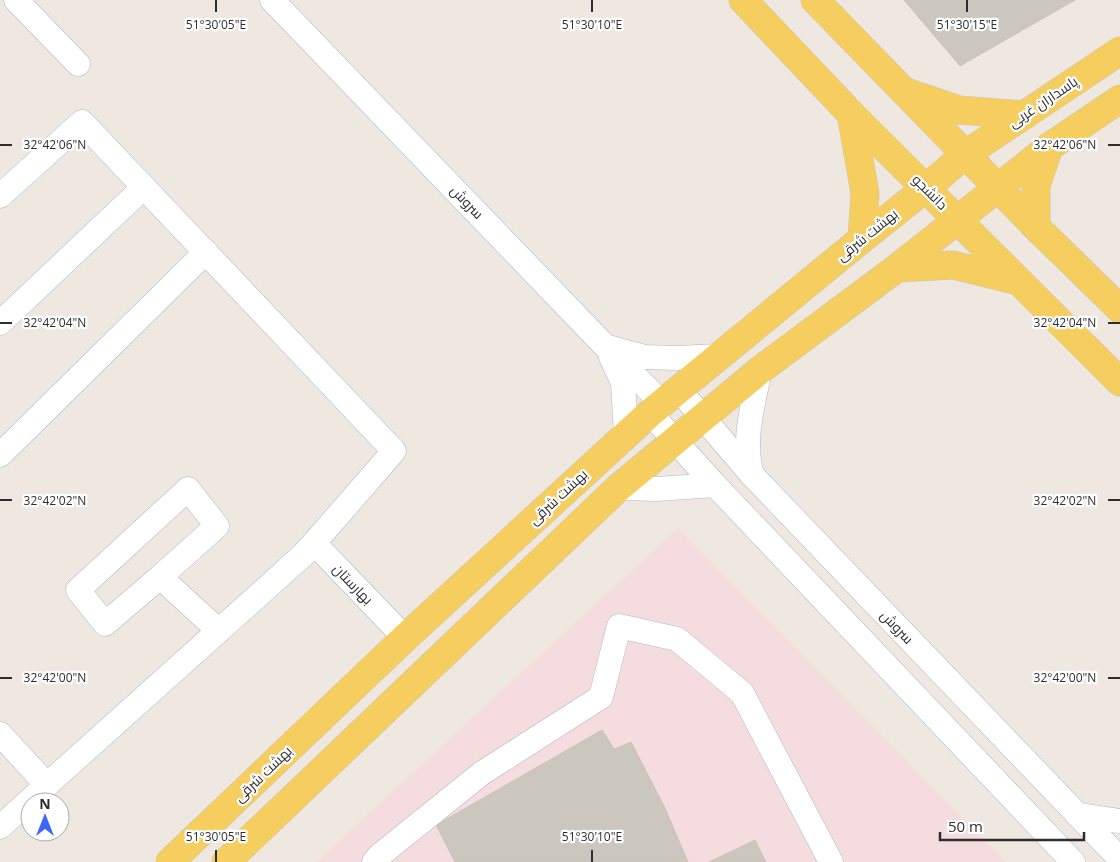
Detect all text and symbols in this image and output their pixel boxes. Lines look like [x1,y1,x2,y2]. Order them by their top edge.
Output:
text: 51°30'05"E [186,16,246,33]
text: 51°30'10"E [562,16,622,33]
text: 51°30'15"E [937,16,997,33]
street label: پاسداران غربی [1004,71,1082,133]
text: 32°42'06"N [24,136,86,153]
text: 32°42'06"N [1034,136,1096,153]
street label: دانشجو [908,170,952,214]
street label: سروش [447,181,488,223]
street label: بهشت شرقی [832,204,901,265]
text: 32°42'04"N [24,314,86,331]
text: 32°42'04"N [1034,314,1096,331]
street label: بهشت شرقی [524,465,591,529]
text: 32°42'02"N [24,492,86,509]
text: 32°42'02"N [1034,492,1096,509]
street label: بهارستان [329,559,378,608]
street label: سروش [877,606,918,648]
text: 32°42'00"N [24,669,86,686]
text: 32°42'00"N [1034,669,1096,686]
street label: بهشت شرقی [230,741,296,806]
north arrow [20,792,70,842]
text: N [39,794,51,813]
scale bar [940,810,1084,842]
text: 50 m [948,816,983,836]
text: 51°30'05"E [186,828,246,845]
text: 51°30'10"E [562,828,622,845]

